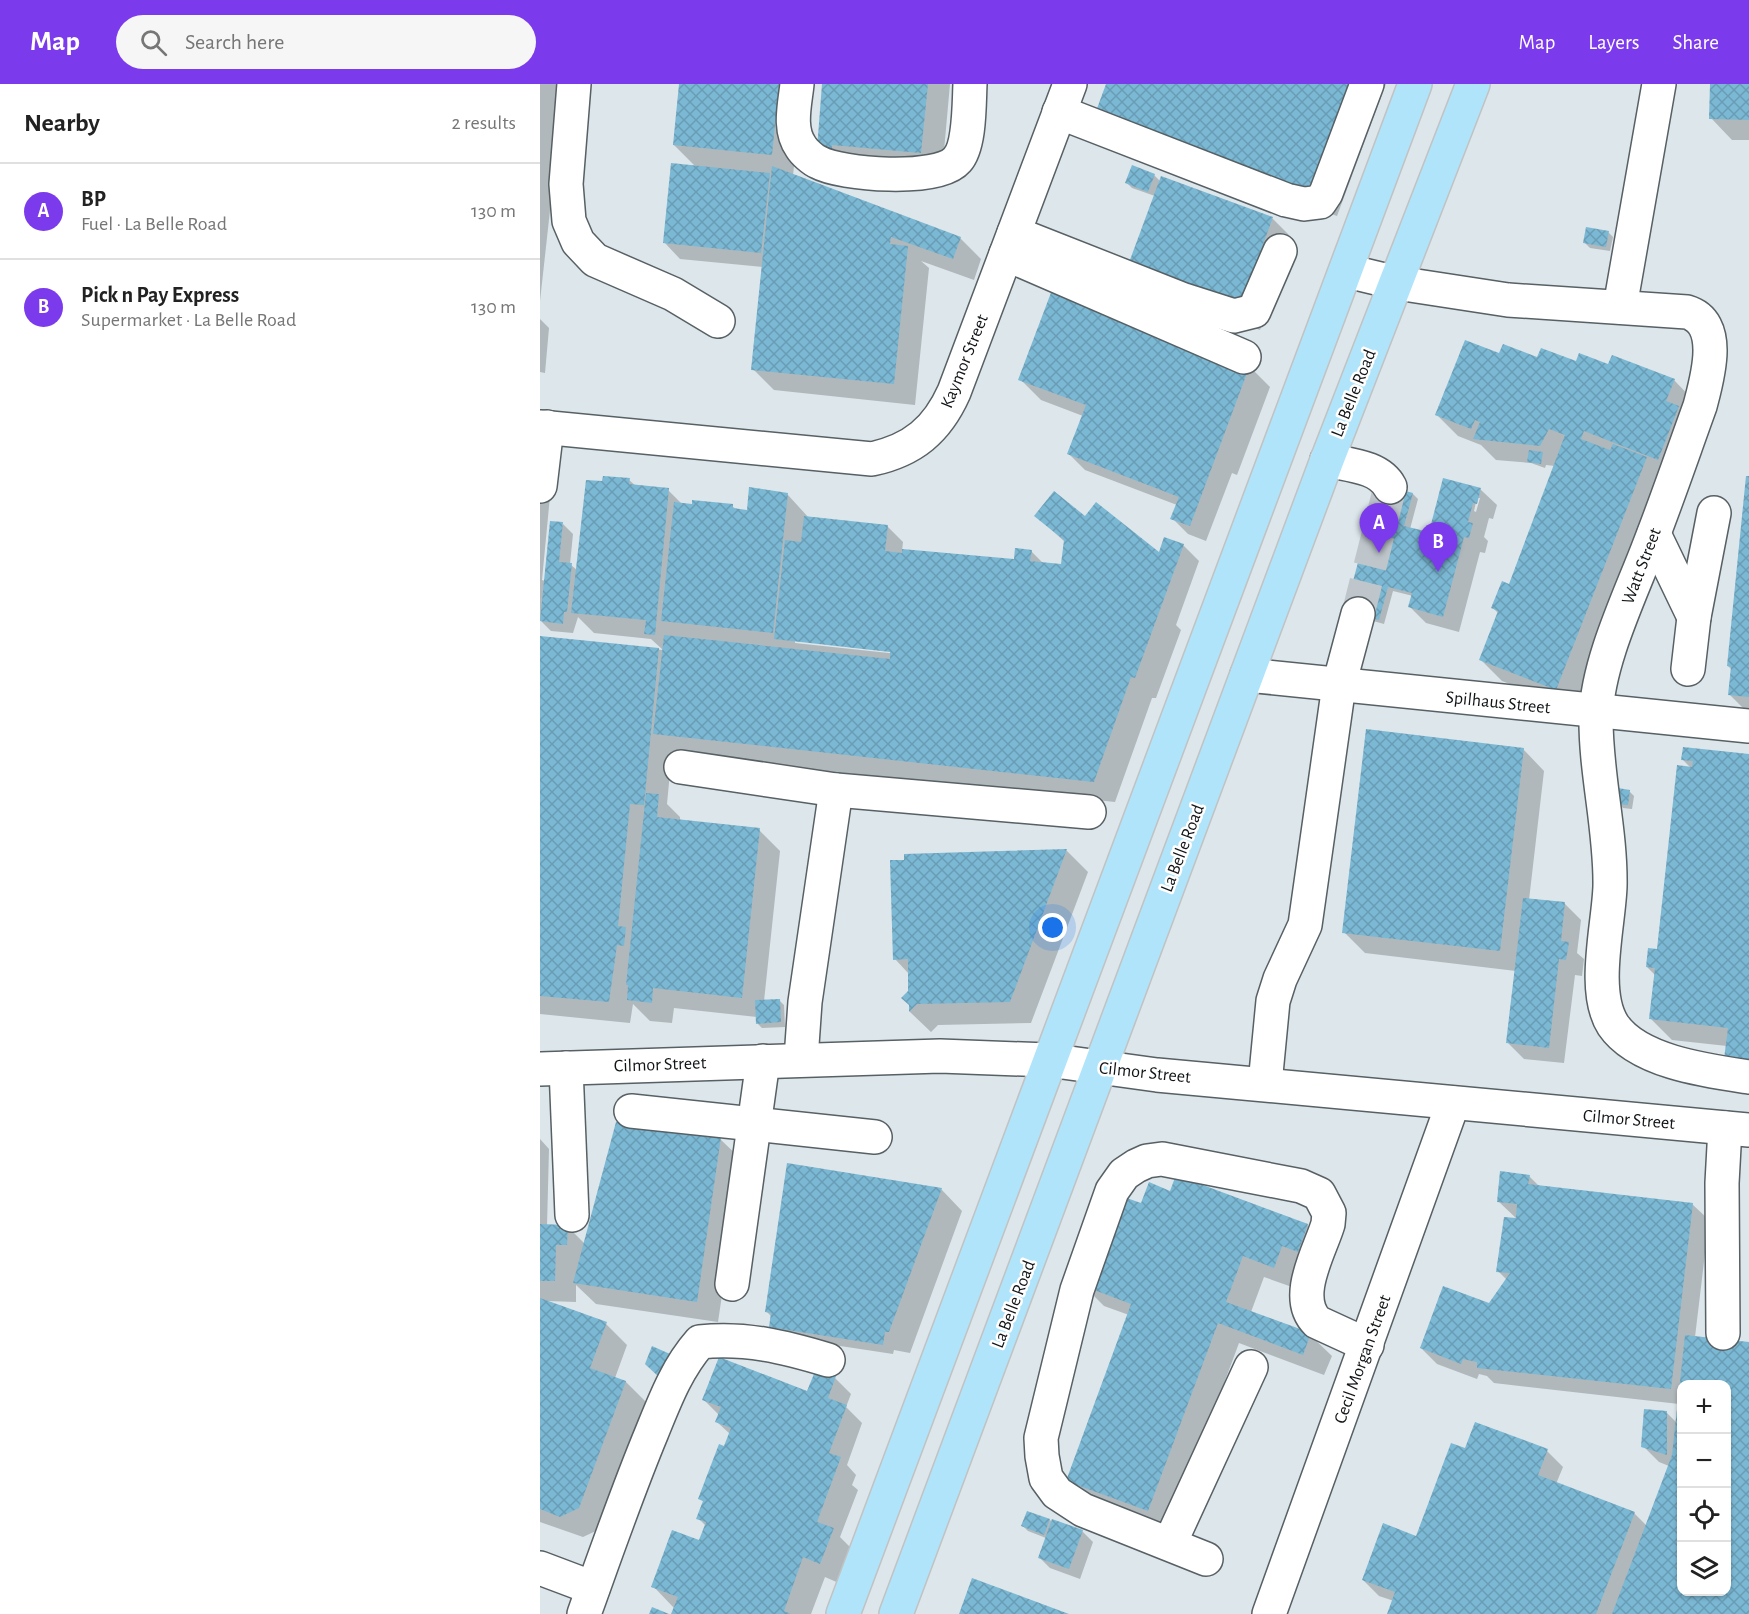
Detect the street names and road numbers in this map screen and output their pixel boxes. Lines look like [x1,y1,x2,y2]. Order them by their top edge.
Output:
street label: Kaymor Street [938,312,992,411]
street label: La Belle Road [1328,347,1380,440]
street label: Watt Street [1619,525,1665,607]
street label: Spilhaus Street [1445,689,1551,717]
street label: La Belle Road [1158,802,1208,895]
street label: Cilmor Street [614,1054,707,1076]
street label: Cilmor Street [1098,1059,1192,1087]
street label: Cilmor Street [1582,1107,1676,1133]
street label: La Belle Road [989,1258,1039,1351]
street label: Cecil Morgan Street [1331,1292,1395,1426]

